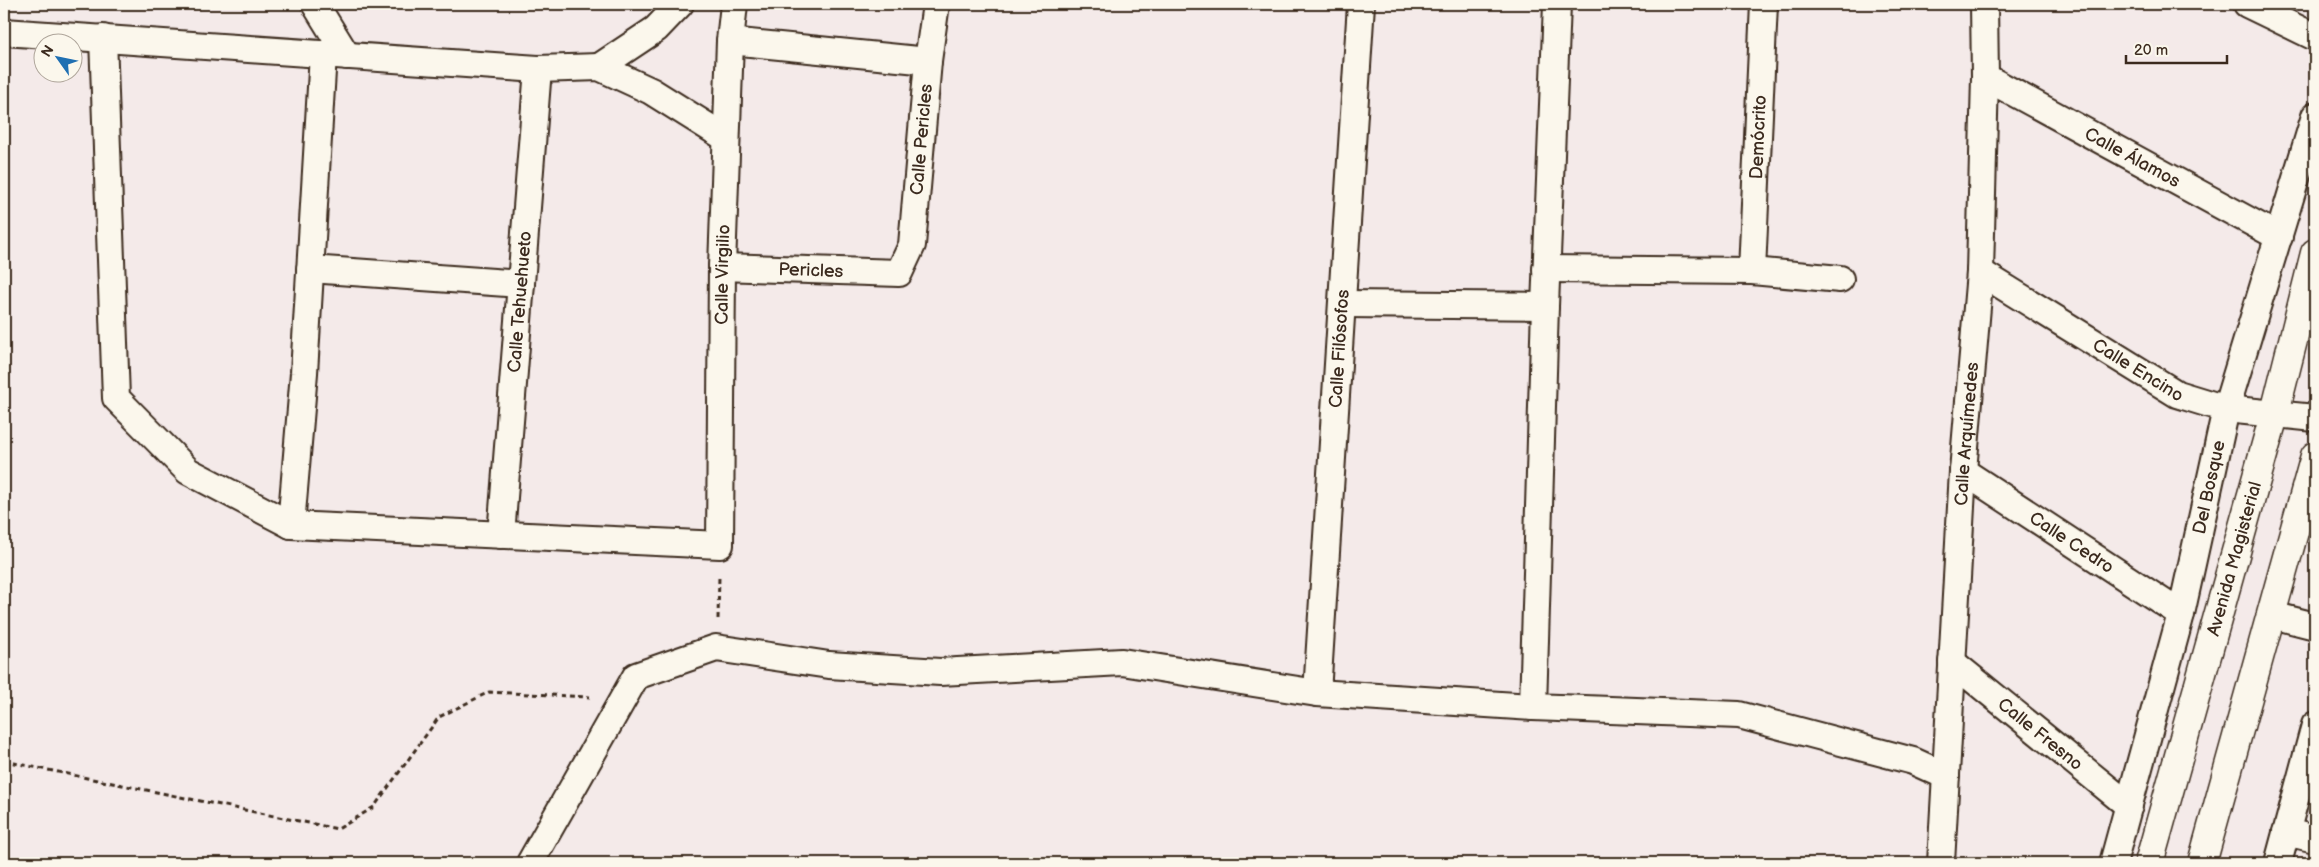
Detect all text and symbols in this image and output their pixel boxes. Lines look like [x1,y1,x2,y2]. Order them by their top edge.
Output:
north arrow [32,32,82,82]
scale bar [2126,32,2228,64]
text: 20 m [2134,41,2168,60]
text: N [38,42,58,60]
street label: Calle Pericles [906,83,936,196]
street label: Demócrito [1746,95,1770,180]
street label: Calle Álamos [2081,123,2184,192]
street label: Calle Virgilio [711,224,734,325]
street label: Calle Tehuehueto [503,230,536,373]
street label: Pericles [778,258,844,282]
street label: Calle Filósofos [1325,289,1353,409]
street label: Calle Encino [2089,334,2185,406]
street label: Calle Arquímedes [1951,361,1983,506]
street label: Del Bosque [2188,438,2229,536]
street label: Avenida Magisterial [2202,479,2266,638]
street label: Calle Cedro [2026,507,2118,578]
street label: Calle Fresno [1994,693,2087,775]

